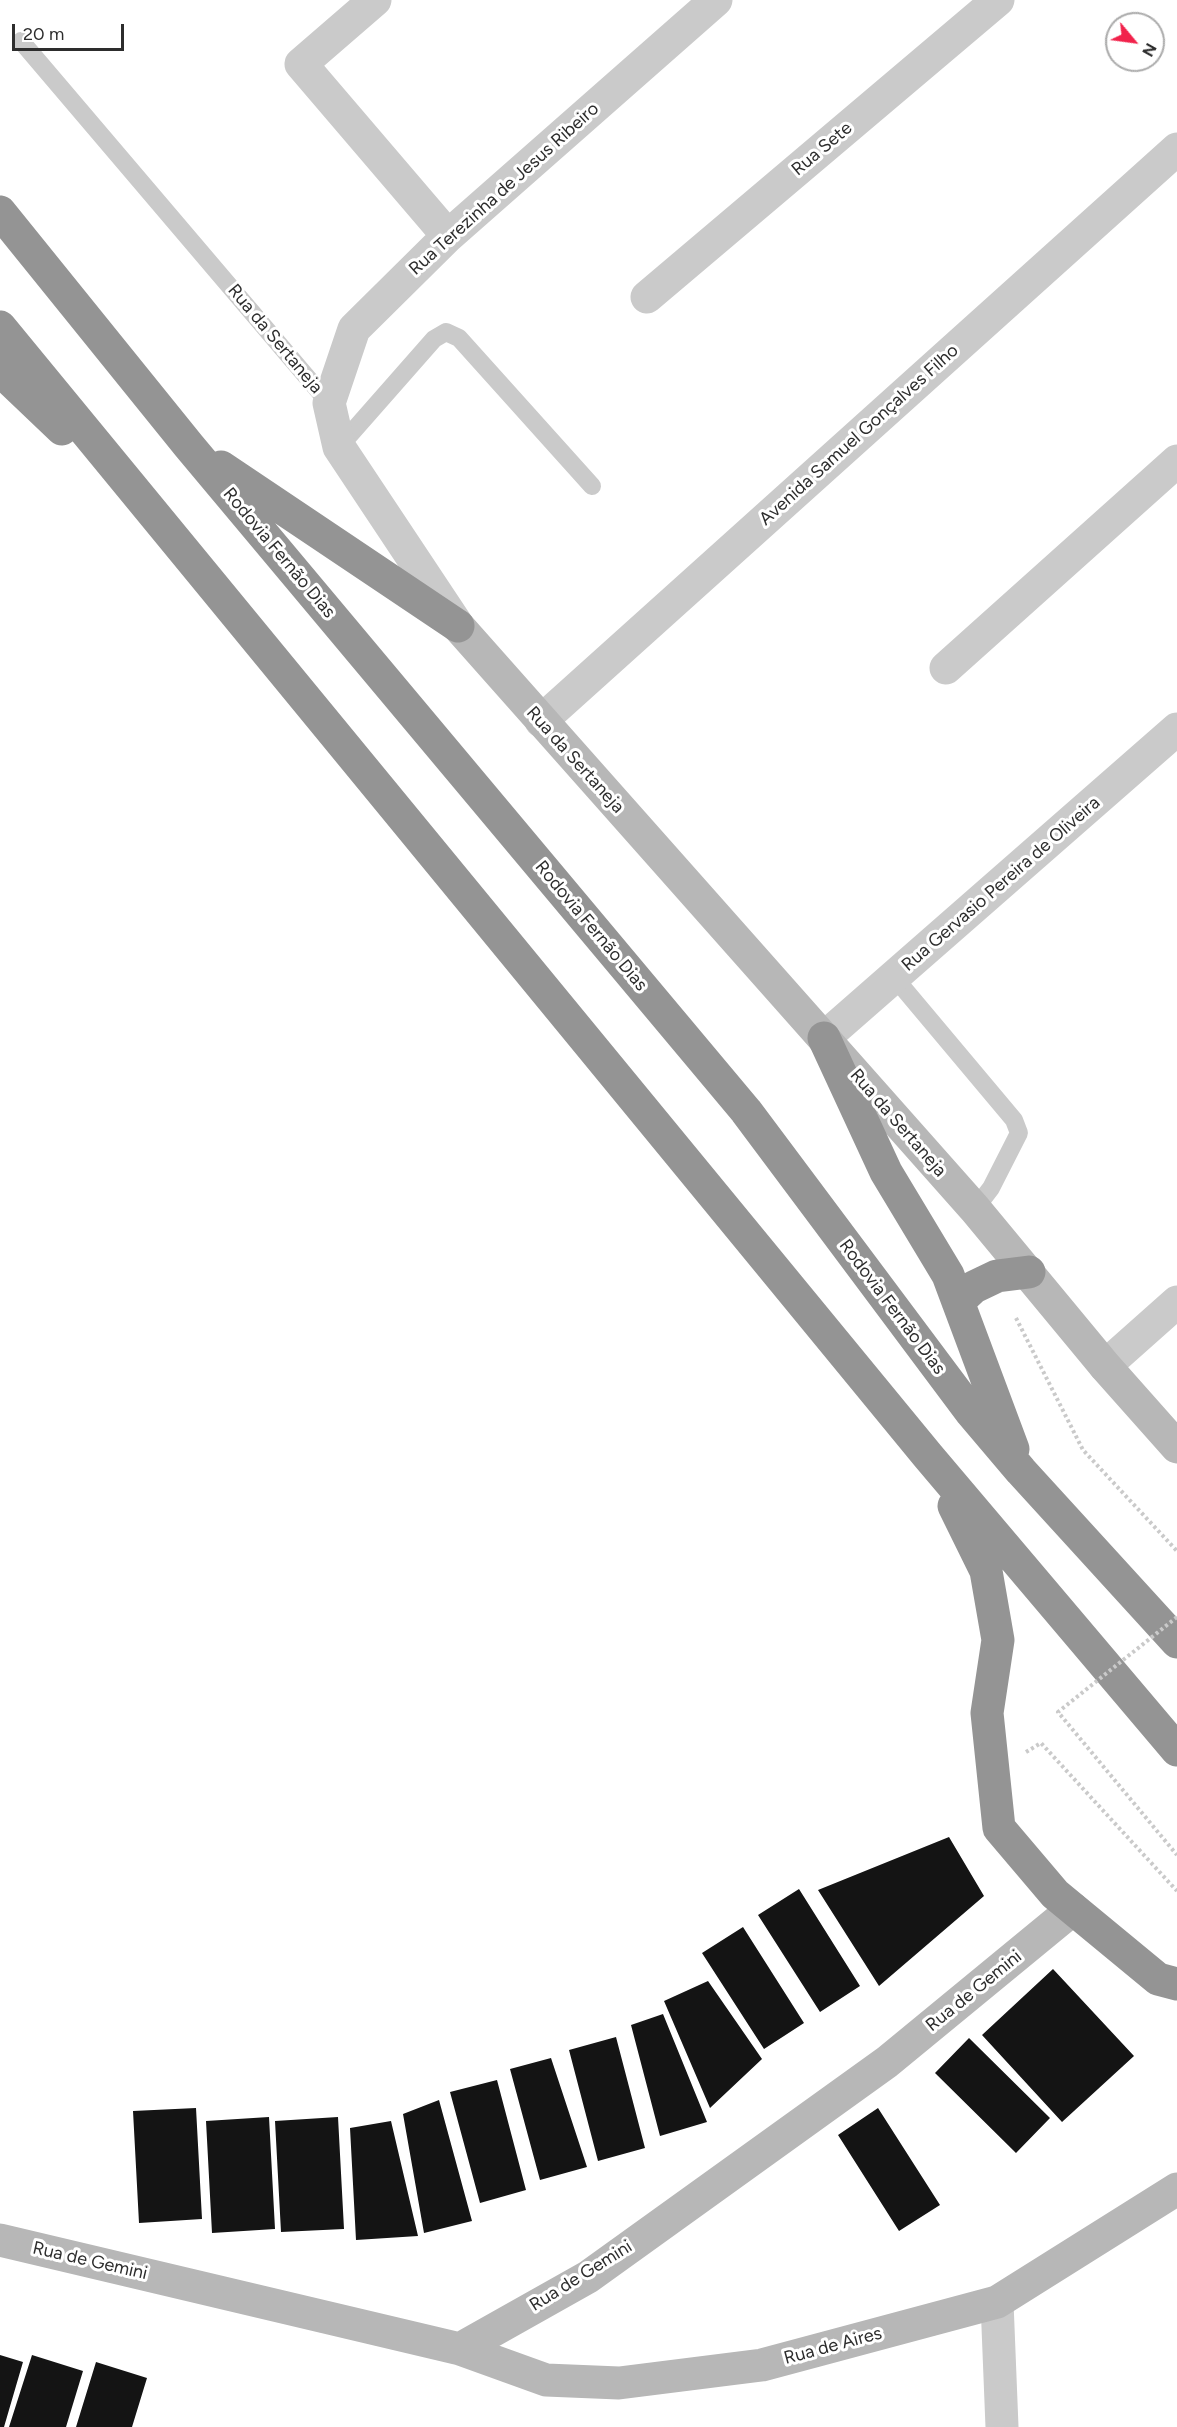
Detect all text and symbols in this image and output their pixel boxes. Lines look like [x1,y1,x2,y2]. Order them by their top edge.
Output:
scale bar [15,12,128,50]
north arrow [1105,12,1165,72]
text: 20 m [23,23,64,45]
text: N [1138,40,1161,60]
street label: Rua Terezinha de Jesus Ribeiro [405,98,603,280]
street label: Rua Sete [787,117,857,181]
street label: Rua da Sertaneja [223,280,327,398]
street label: Avenida Samuel Gonçalves Filho [755,340,963,530]
street label: Rodovia Fernão Dias [218,483,340,623]
street label: Rua da Sertaneja [522,702,628,818]
street label: Rua Gervasio Pereira de Oliveira [897,792,1105,976]
street label: Rodovia Fernão Dias [530,856,652,996]
street label: Rua da Sertaneja [845,1065,951,1181]
street label: Rodovia Fernão Dias [834,1235,950,1379]
street label: Rua de Gemini [922,1946,1026,2036]
street label: Rua de Gemini [526,2236,636,2316]
street label: Rua de Gemini [31,2237,149,2285]
street label: Rua de Aires [782,2323,884,2369]

